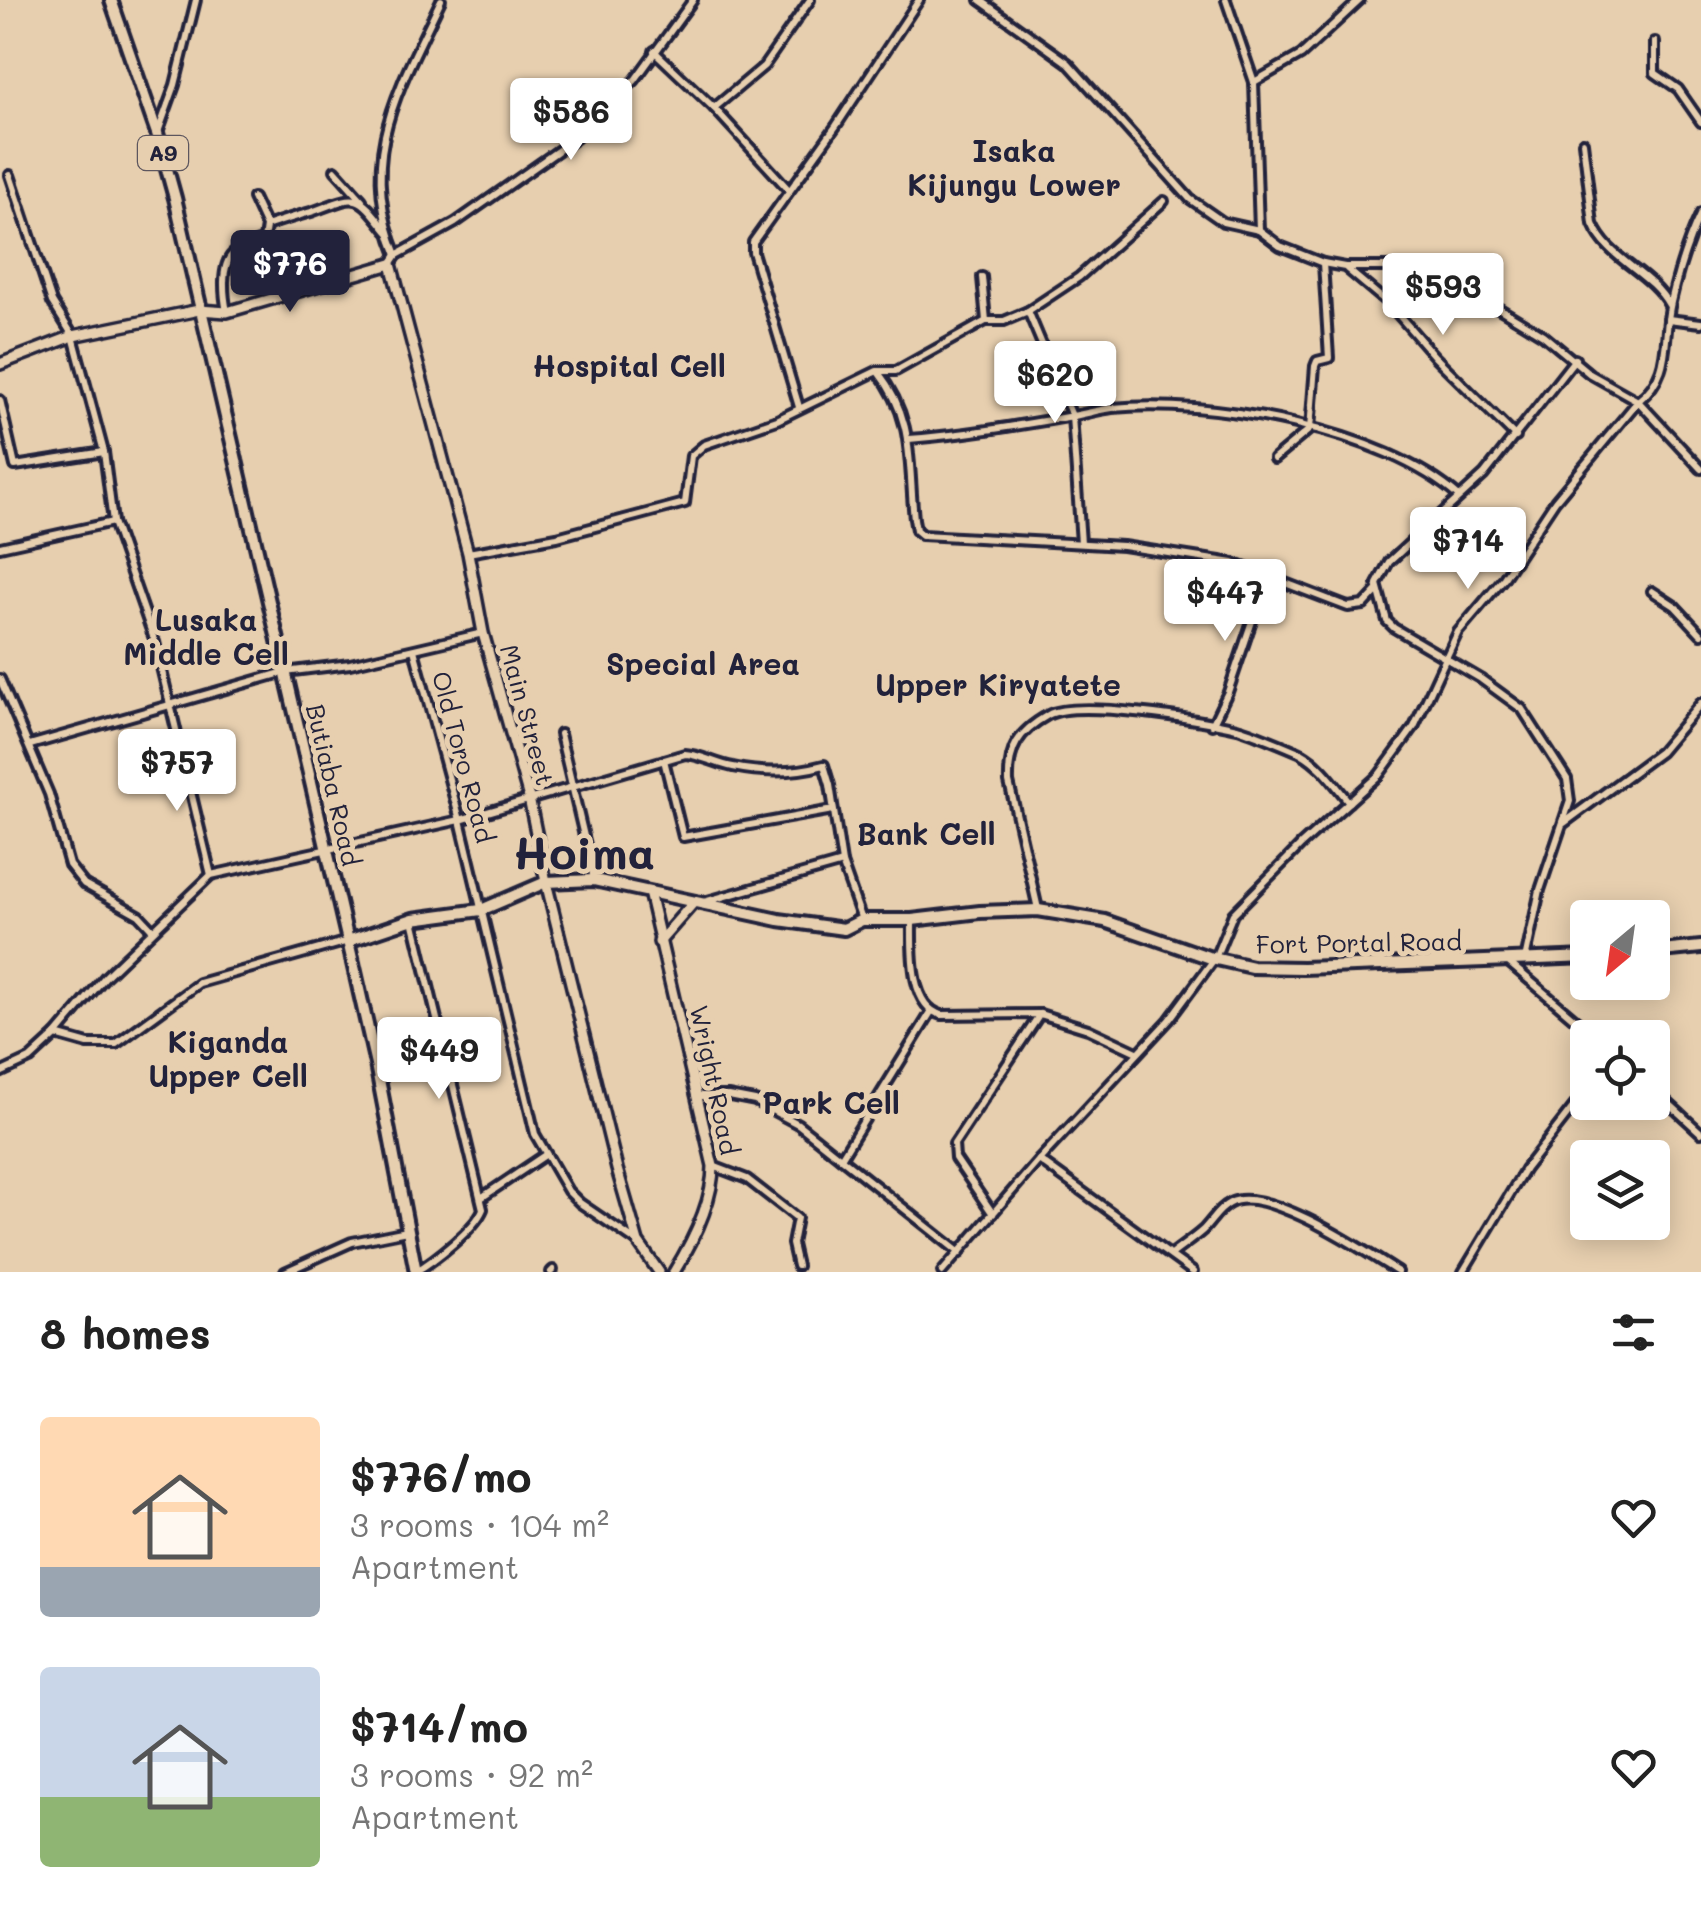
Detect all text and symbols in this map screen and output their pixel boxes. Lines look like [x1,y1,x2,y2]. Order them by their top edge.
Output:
pin: $586 [512,78,630,163]
text: $586 [532,89,610,131]
district label: Isaka Kijungu Lower [907,130,1121,204]
road number: A9 [138,136,188,170]
pin: $776 [231,230,349,315]
text: $776 [253,241,327,283]
pin: $593 [1384,253,1502,338]
text: $593 [1405,264,1481,306]
pin: $620 [996,341,1114,426]
district label: Hospital Cell [532,345,726,385]
text: $620 [1016,352,1094,394]
pin: $714 [1409,507,1527,592]
text: $714 [1432,518,1504,560]
pin: $447 [1166,559,1284,644]
text: $447 [1186,570,1264,612]
district label: Lusaka Middle Cell [123,599,289,673]
street label: Main Street [494,641,562,789]
district label: Special Area [606,643,800,683]
district label: Upper Kiryatete [875,664,1121,704]
street label: Old Toro Road [426,667,502,846]
street label: Butiaba Road [300,701,368,869]
pin: $757 [118,729,236,814]
text: $757 [140,740,214,782]
district label: Bank Cell [856,813,996,853]
district label: Hoima [513,822,655,880]
north arrow [1570,900,1670,1000]
map controls [1570,900,1670,1240]
street label: Fort Portal Road [1256,924,1462,960]
street label: Wright Road [684,1002,746,1157]
pin: $449 [380,1017,498,1102]
button: locate [1570,1020,1670,1120]
district label: Kiganda Upper Cell [148,1021,308,1095]
text: $449 [399,1028,479,1070]
district label: Park Cell [762,1082,900,1122]
button: layers [1570,1140,1670,1240]
text: 8 homes [40,1305,211,1360]
icon: filters [1606,1305,1661,1360]
text: $776/mo [350,1448,532,1503]
icon: home [120,1457,240,1577]
icon: heart [1606,1490,1661,1545]
text: 3 rooms · 104 m² [350,1503,609,1545]
text: Apartment [350,1545,519,1587]
text: $714/mo [350,1698,528,1753]
icon: home [120,1707,240,1827]
icon: heart [1606,1740,1661,1795]
text: 3 rooms · 92 m² [350,1753,593,1795]
text: Apartment [350,1795,519,1837]

